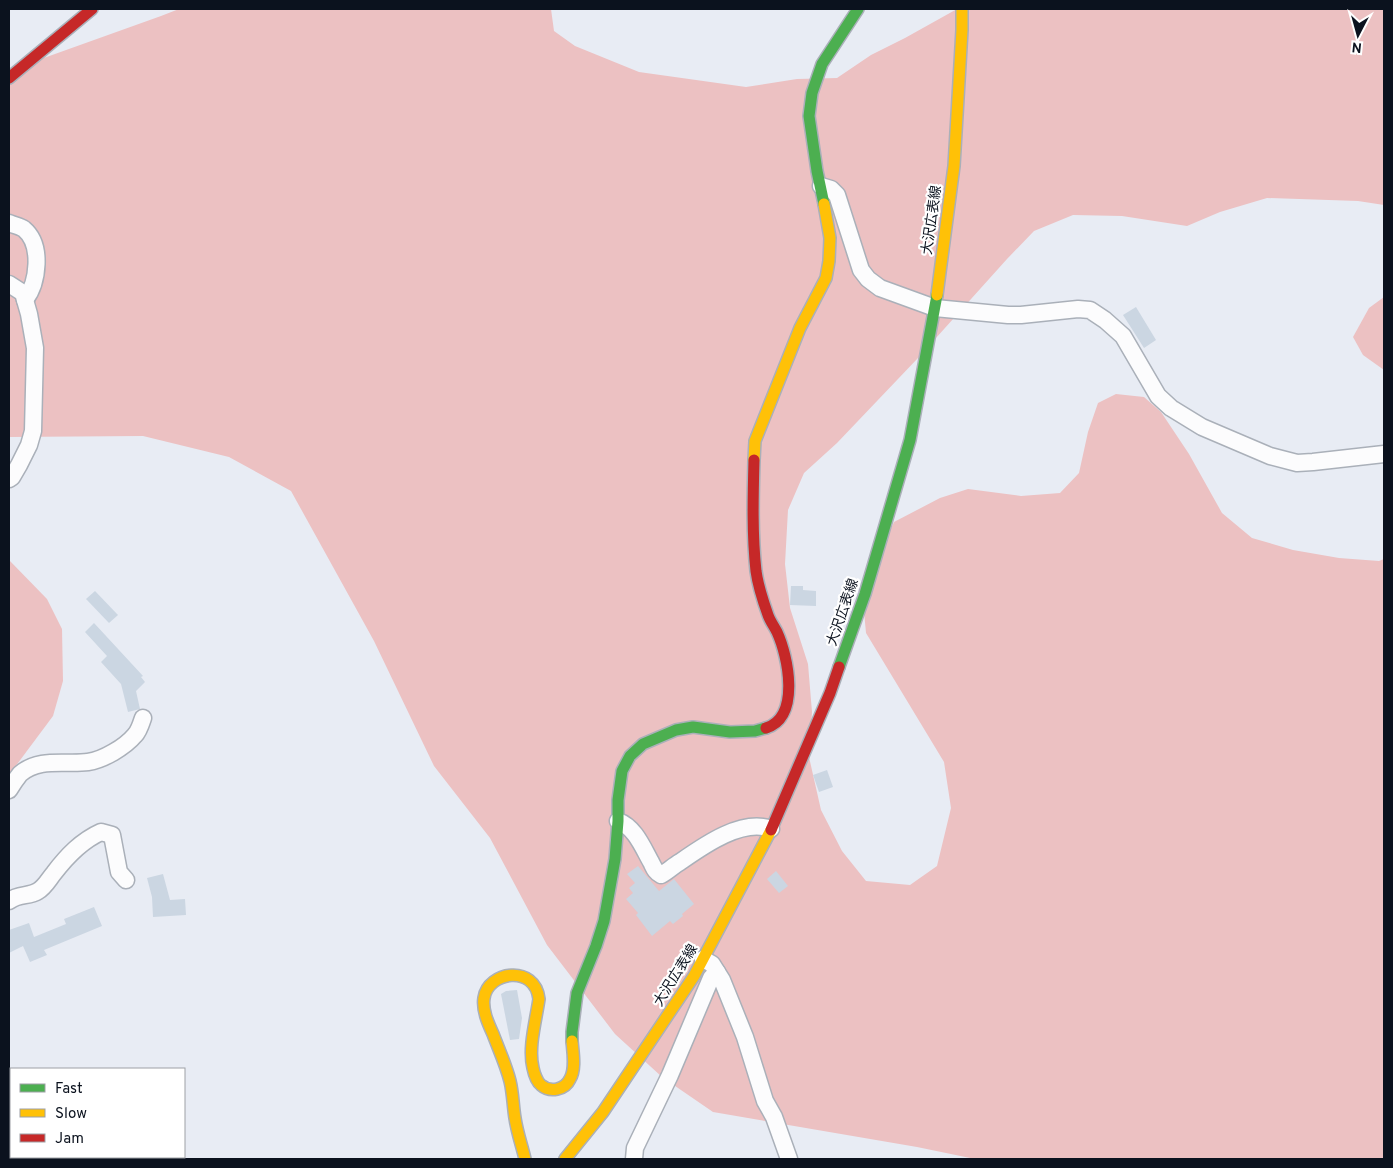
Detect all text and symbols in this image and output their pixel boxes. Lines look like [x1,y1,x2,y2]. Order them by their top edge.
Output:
north arrow [1333,10,1383,60]
text: N [1351,37,1363,55]
street label: 大沢広表線 [919,184,946,256]
street label: 大沢広表線 [824,577,863,648]
street label: 大沢広表線 [651,942,702,1010]
legend [10,1068,185,1158]
text: Fast [55,1080,83,1099]
text: Slow [55,1105,87,1124]
text: Jam [55,1130,84,1149]

